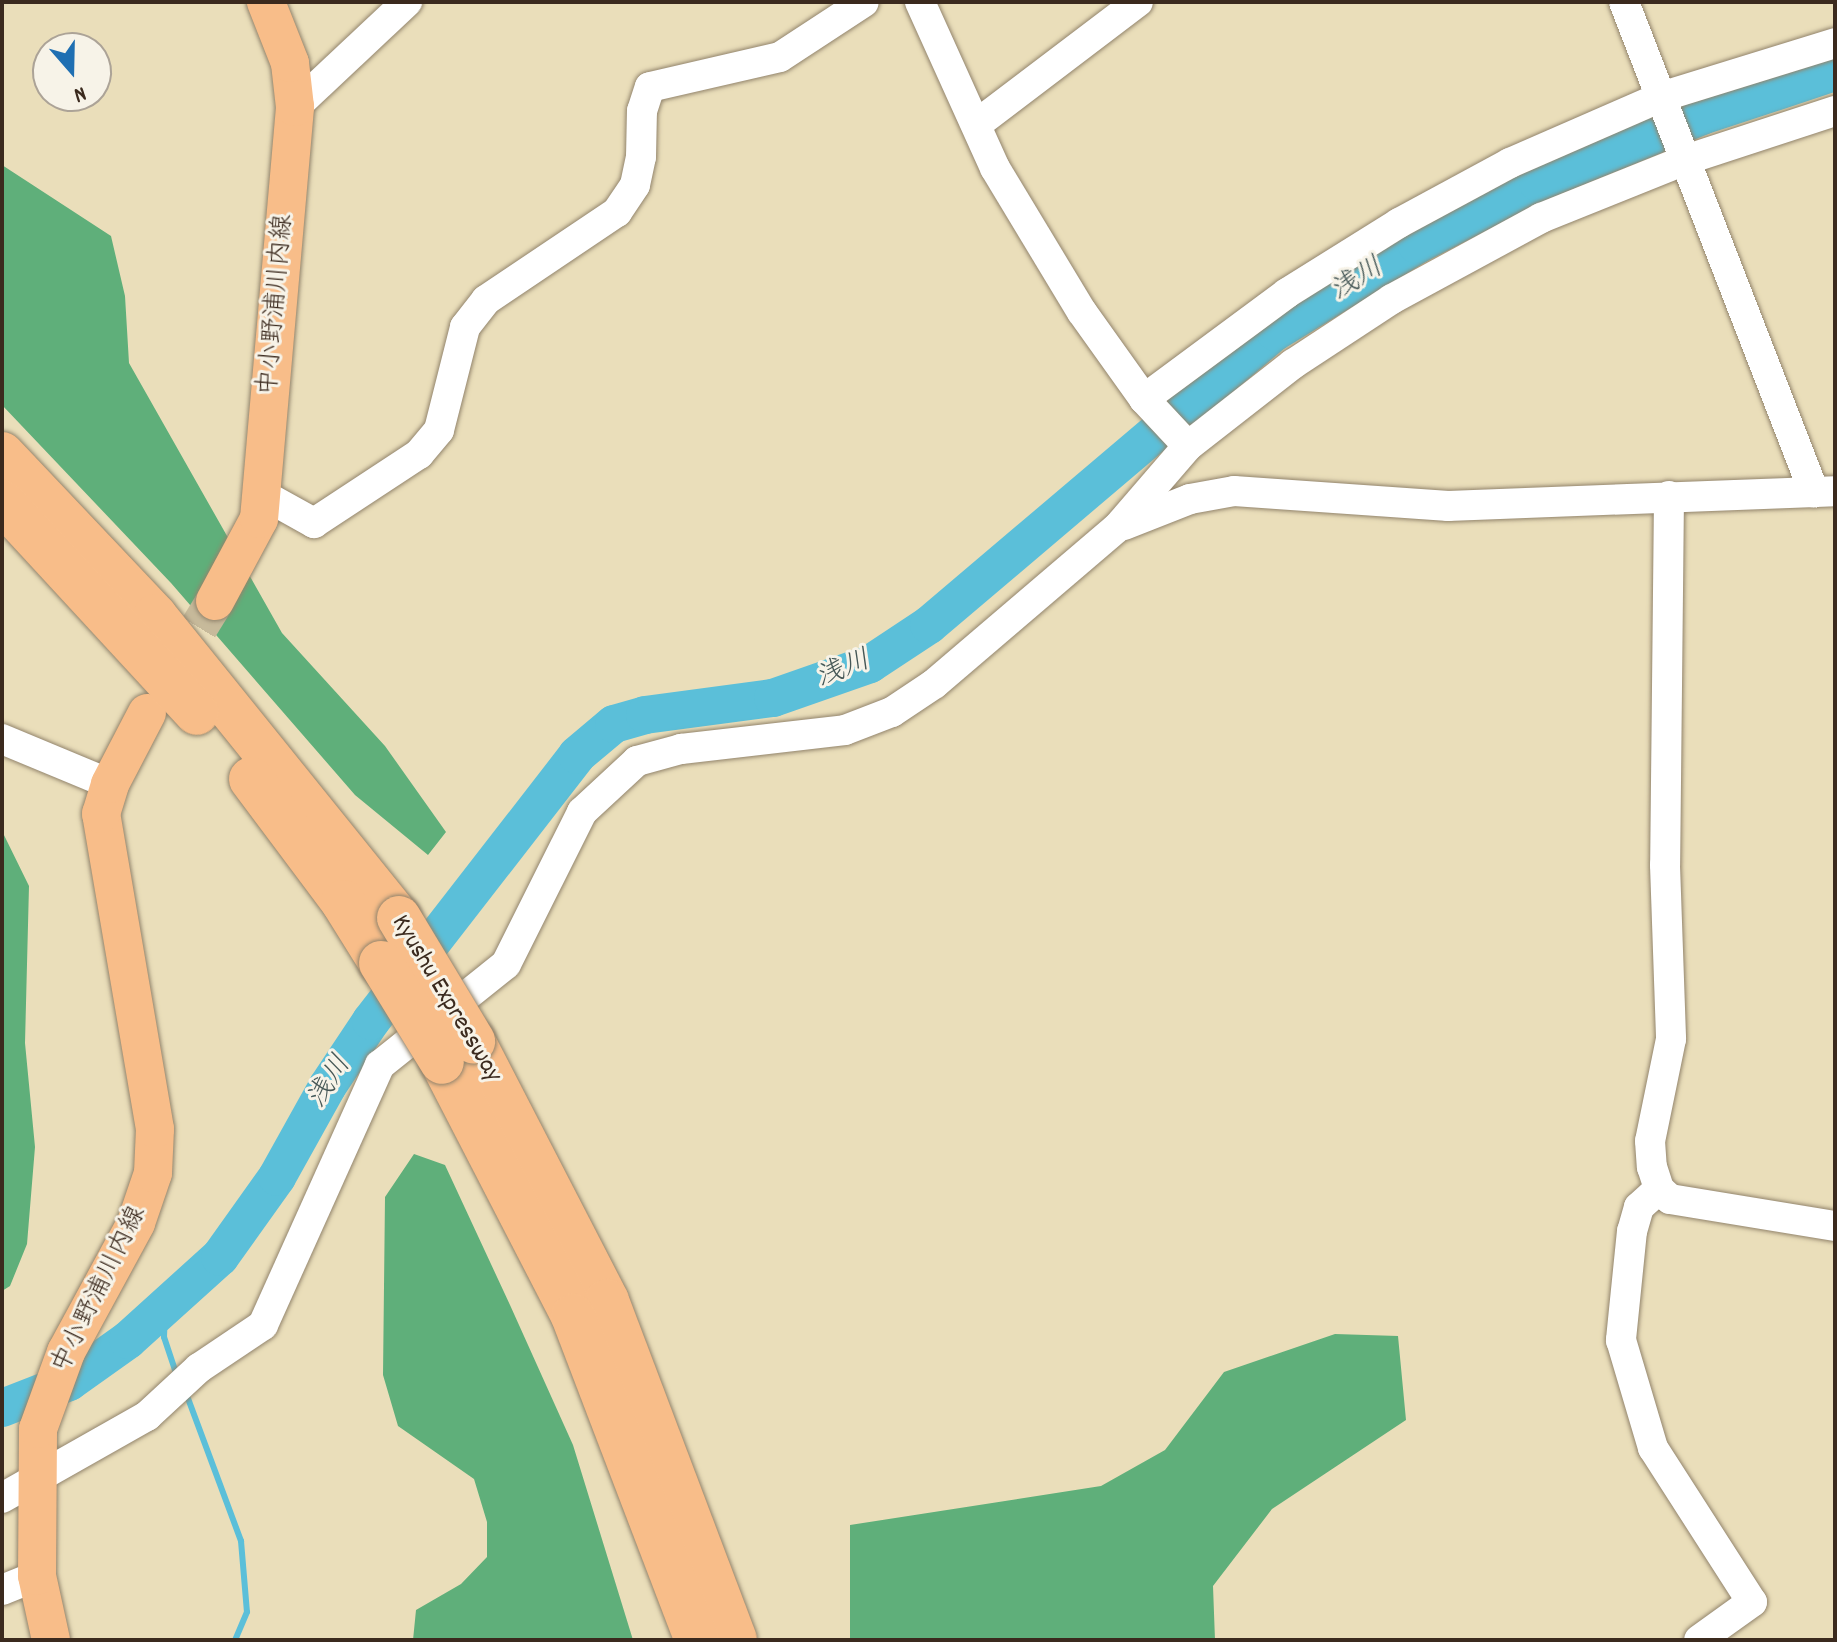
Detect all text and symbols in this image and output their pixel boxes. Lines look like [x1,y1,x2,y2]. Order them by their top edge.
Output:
north arrow [32,32,112,112]
text: N [69,77,90,110]
street label: 中小野浦川内線 [254,213,300,397]
water label: 浅川 [1325,252,1391,310]
water label: 浅川 [812,645,876,697]
street label: Kyushu Expressway [384,910,508,1088]
water label: 浅川 [302,1050,360,1116]
street label: 中小野浦川内線 [46,1201,154,1379]

